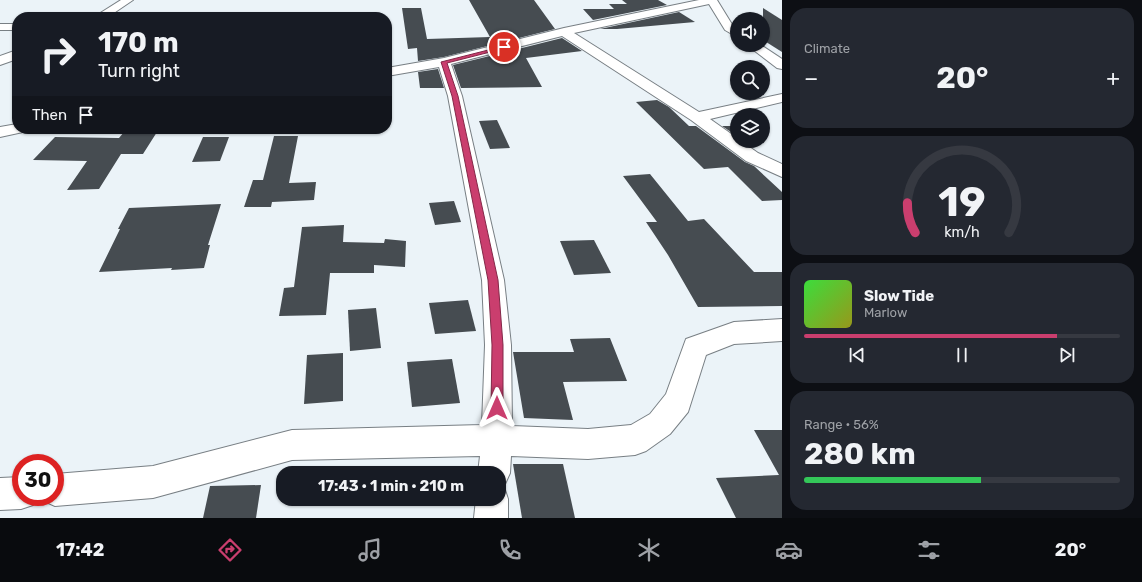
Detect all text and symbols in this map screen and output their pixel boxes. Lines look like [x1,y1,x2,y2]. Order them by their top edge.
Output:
map controls [730,12,770,148]
button: sound [730,12,770,52]
text: 170 m [98,26,179,59]
icon: right [32,28,84,80]
pin [487,30,521,64]
icon: arrive [493,36,515,58]
text: Climate [804,41,850,56]
text: Turn right [98,60,180,82]
button: search [730,60,770,100]
text: 20° [936,60,988,96]
text: − [804,65,818,92]
text: + [1106,65,1120,92]
icon: arrive [75,104,97,126]
text: Then [32,106,67,124]
button: layers [730,108,770,148]
text: 19 [938,177,986,226]
text: km/h [944,224,980,241]
text: Slow Tide [864,287,934,305]
text: Marlow [864,305,907,320]
icon: previous [846,344,868,366]
icon: pause [951,344,973,366]
icon: next [1056,344,1078,366]
position arrow [476,387,518,429]
text: Range · 56% [804,417,879,432]
text: 280 km [804,436,916,472]
speed limit sign: 30 [12,454,64,506]
text: 17:43 · 1 min · 210 m [318,477,464,495]
icon: directions [216,536,244,564]
icon: music [356,536,384,564]
icon: phone [496,536,524,564]
icon: climate [635,536,663,564]
icon: car [775,536,803,564]
icon: filters [915,536,943,564]
text: 17:42 [56,539,104,561]
text: 20° [1055,539,1086,561]

